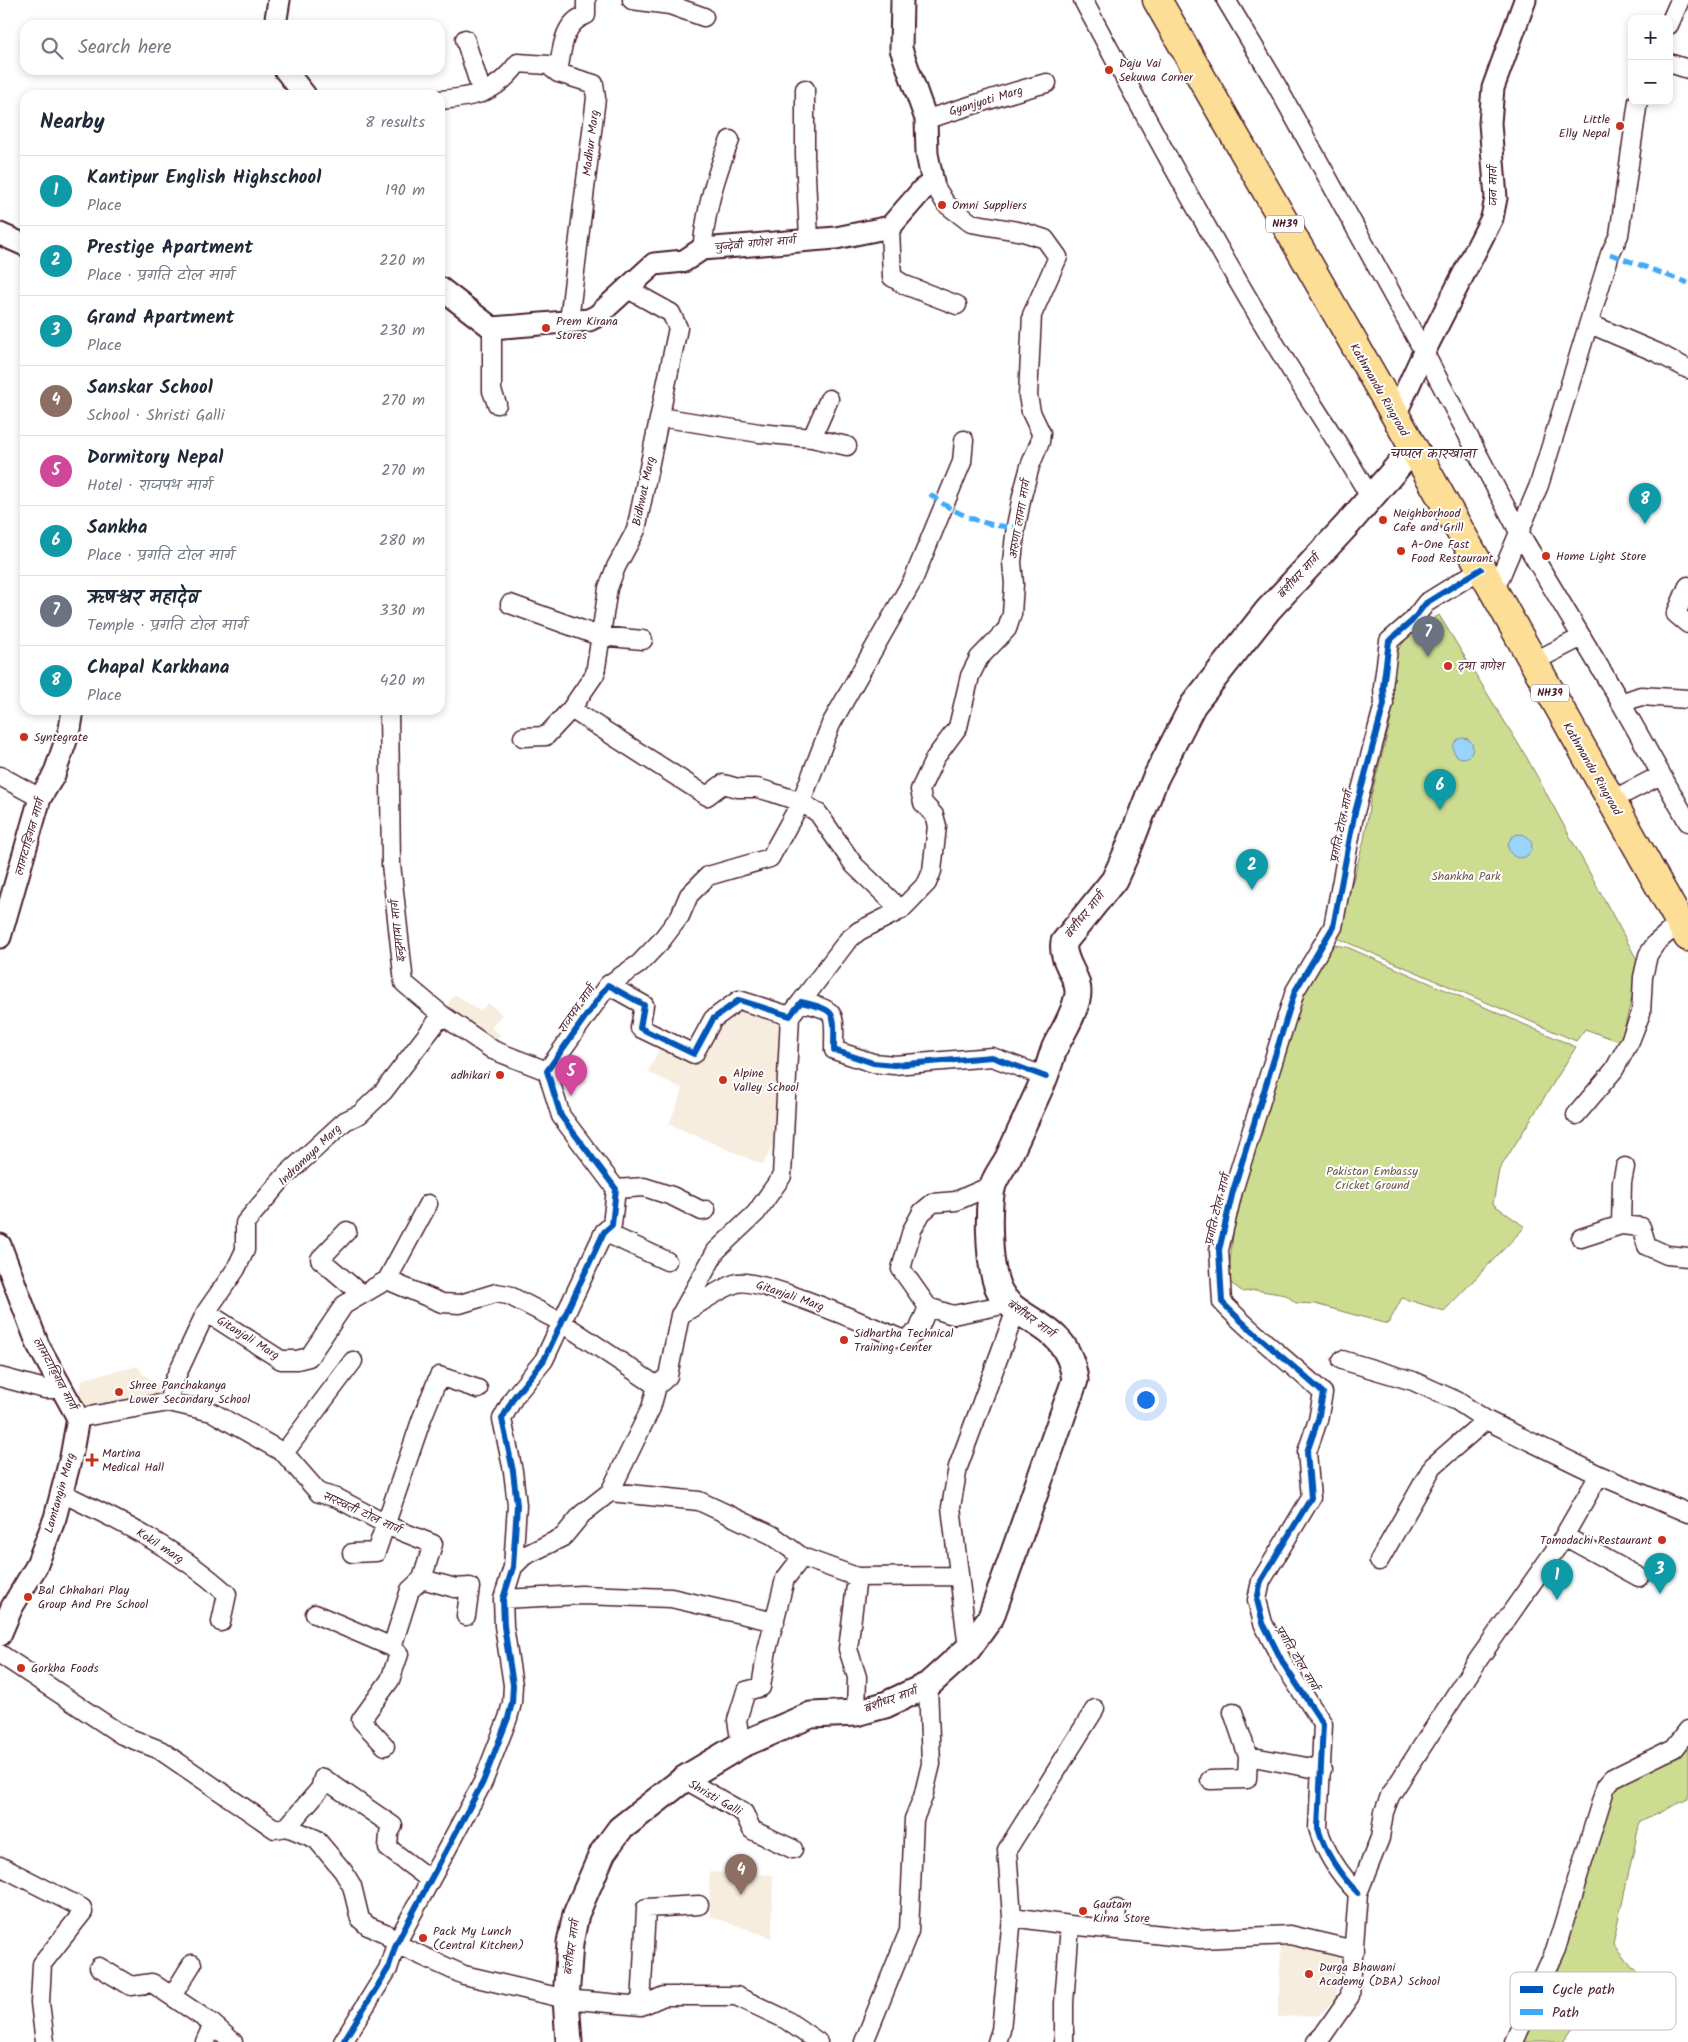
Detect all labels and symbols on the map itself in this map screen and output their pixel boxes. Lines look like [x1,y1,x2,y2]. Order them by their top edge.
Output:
place label: Daju Vai Sekuwa Corner [1119,54,1194,87]
marker: Daju Vai Sekuwa Corner [1103,64,1115,76]
street label: Gyanjyoti Marg [947,81,1025,121]
street label: Madhur Marg [577,108,605,177]
place label: Little Elly Nepal [1559,110,1611,143]
marker: Little Elly Nepal [1614,120,1626,132]
street label: जन मार्ग [1484,164,1503,206]
place label: Omni Suppliers [952,196,1027,215]
marker: Omni Suppliers [936,199,948,211]
road number: NH39 [1266,215,1304,232]
street label: चुन्देवी गणेश मार्ग [714,231,799,257]
place label: Prem Kirana Stores [556,312,618,345]
marker: Prem Kirana Stores [540,322,552,334]
street label: Kathmandu Ringroad [1345,340,1414,441]
district label: चप्पल कारखाना [1390,443,1479,465]
street label: Bidhwat Marg [627,454,661,528]
street label: अरुणा लामा मार्ग [1004,476,1037,560]
pin: 8 [1629,483,1661,524]
place label: Neighborhood Cafe and Grill [1393,504,1463,537]
marker: Neighborhood Cafe and Grill [1377,514,1389,526]
place label: A-One Fast Food Restaurant [1411,535,1494,568]
marker: A-One Fast Food Restaurant [1395,545,1407,557]
place label: Home Light Store [1556,547,1647,566]
street label: बंशीधर मार्ग [1273,548,1326,603]
marker: Home Light Store [1540,550,1552,562]
pin: 7 [1412,616,1444,657]
place label: दया गणेश [1458,657,1507,676]
marker: दया गणेश [1442,660,1454,672]
road number: NH39 [1531,684,1569,701]
street label: Kathmandu Ringroad [1558,719,1627,820]
place label: Syntegrate [34,728,88,747]
marker: Syntegrate [18,731,30,743]
pin: 6 [1424,769,1456,810]
street label: प्रगति टोल मार्ग [1325,787,1359,864]
street label: लामटाङ्गिन मार्ग [10,794,51,878]
pin: 2 [1236,849,1268,890]
park label: Shankha Park [1431,867,1501,886]
street label: बंशीधर मार्ग [1060,886,1111,942]
street label: इन्द्रमाया मार्ग [385,897,411,963]
street label: राजपथ मार्ग [554,979,602,1037]
pin: 5 [555,1055,587,1096]
place label: Alpine Valley School [733,1064,799,1097]
place label: adhikari [451,1066,491,1085]
marker: adhikari [494,1069,506,1081]
marker: Alpine Valley School [717,1074,729,1086]
street label: Indramaya Marg [274,1120,346,1190]
park label: Pakistan Embassy Cricket Ground [1326,1162,1418,1195]
street label: प्रगति टोल मार्ग [1200,1170,1236,1247]
street label: Gitanjali Marg [753,1275,827,1317]
street label: बंशीधर मार्ग [1003,1295,1061,1344]
street label: Gitanjali Marg [213,1311,283,1365]
place label: Sidhartha Technical Training Center [854,1324,954,1357]
marker: Sidhartha Technical Training Center [838,1334,850,1346]
street label: लामटाङ्गिन मार्ग [28,1335,83,1415]
place label: Shree Panchakanya Lower Secondary School [129,1376,250,1409]
marker: Shree Panchakanya Lower Secondary School [113,1386,125,1398]
your location [1133,1387,1159,1413]
place label: Martina Medical Hall [102,1444,164,1477]
street label: Lamtangin Marg [39,1450,81,1535]
marker: Martina Medical Hall [86,1454,98,1466]
street label: सरस्वती टोल मार्ग [320,1487,406,1540]
street label: Kokil marg [132,1523,188,1569]
place label: Tomodachi Restaurant [1540,1531,1652,1550]
marker: Tomodachi Restaurant [1656,1534,1668,1546]
pin: 3 [1644,1553,1676,1594]
pin: 1 [1541,1559,1573,1600]
place label: Bal Chhahari Play Group And Pre School [38,1581,148,1614]
marker: Bal Chhahari Play Group And Pre School [22,1591,34,1603]
street label: प्रगति टोल मार्ग [1270,1622,1325,1697]
place label: Gorkha Foods [31,1659,99,1678]
marker: Gorkha Foods [15,1662,27,1674]
street label: बंशीधर मार्ग [862,1681,922,1718]
street label: Shristi Galli [685,1775,746,1821]
pin: 4 [725,1854,757,1895]
place label: Gautam Kirna Store [1093,1895,1150,1928]
marker: Gautam Kirna Store [1077,1905,1089,1917]
street label: बंशीधर मार्ग [559,1916,586,1976]
place label: Pack My Lunch (Central Kitchen) [433,1922,524,1955]
marker: Pack My Lunch (Central Kitchen) [417,1932,429,1944]
place label: Durga Bhawani Academy (DBA) School [1319,1958,1440,1991]
marker: Durga Bhawani Academy (DBA) School [1303,1968,1315,1980]
legend [1510,1972,1676,2030]
text: Cycle path [1552,1979,1615,2001]
text: Path [1552,2002,1579,2024]

